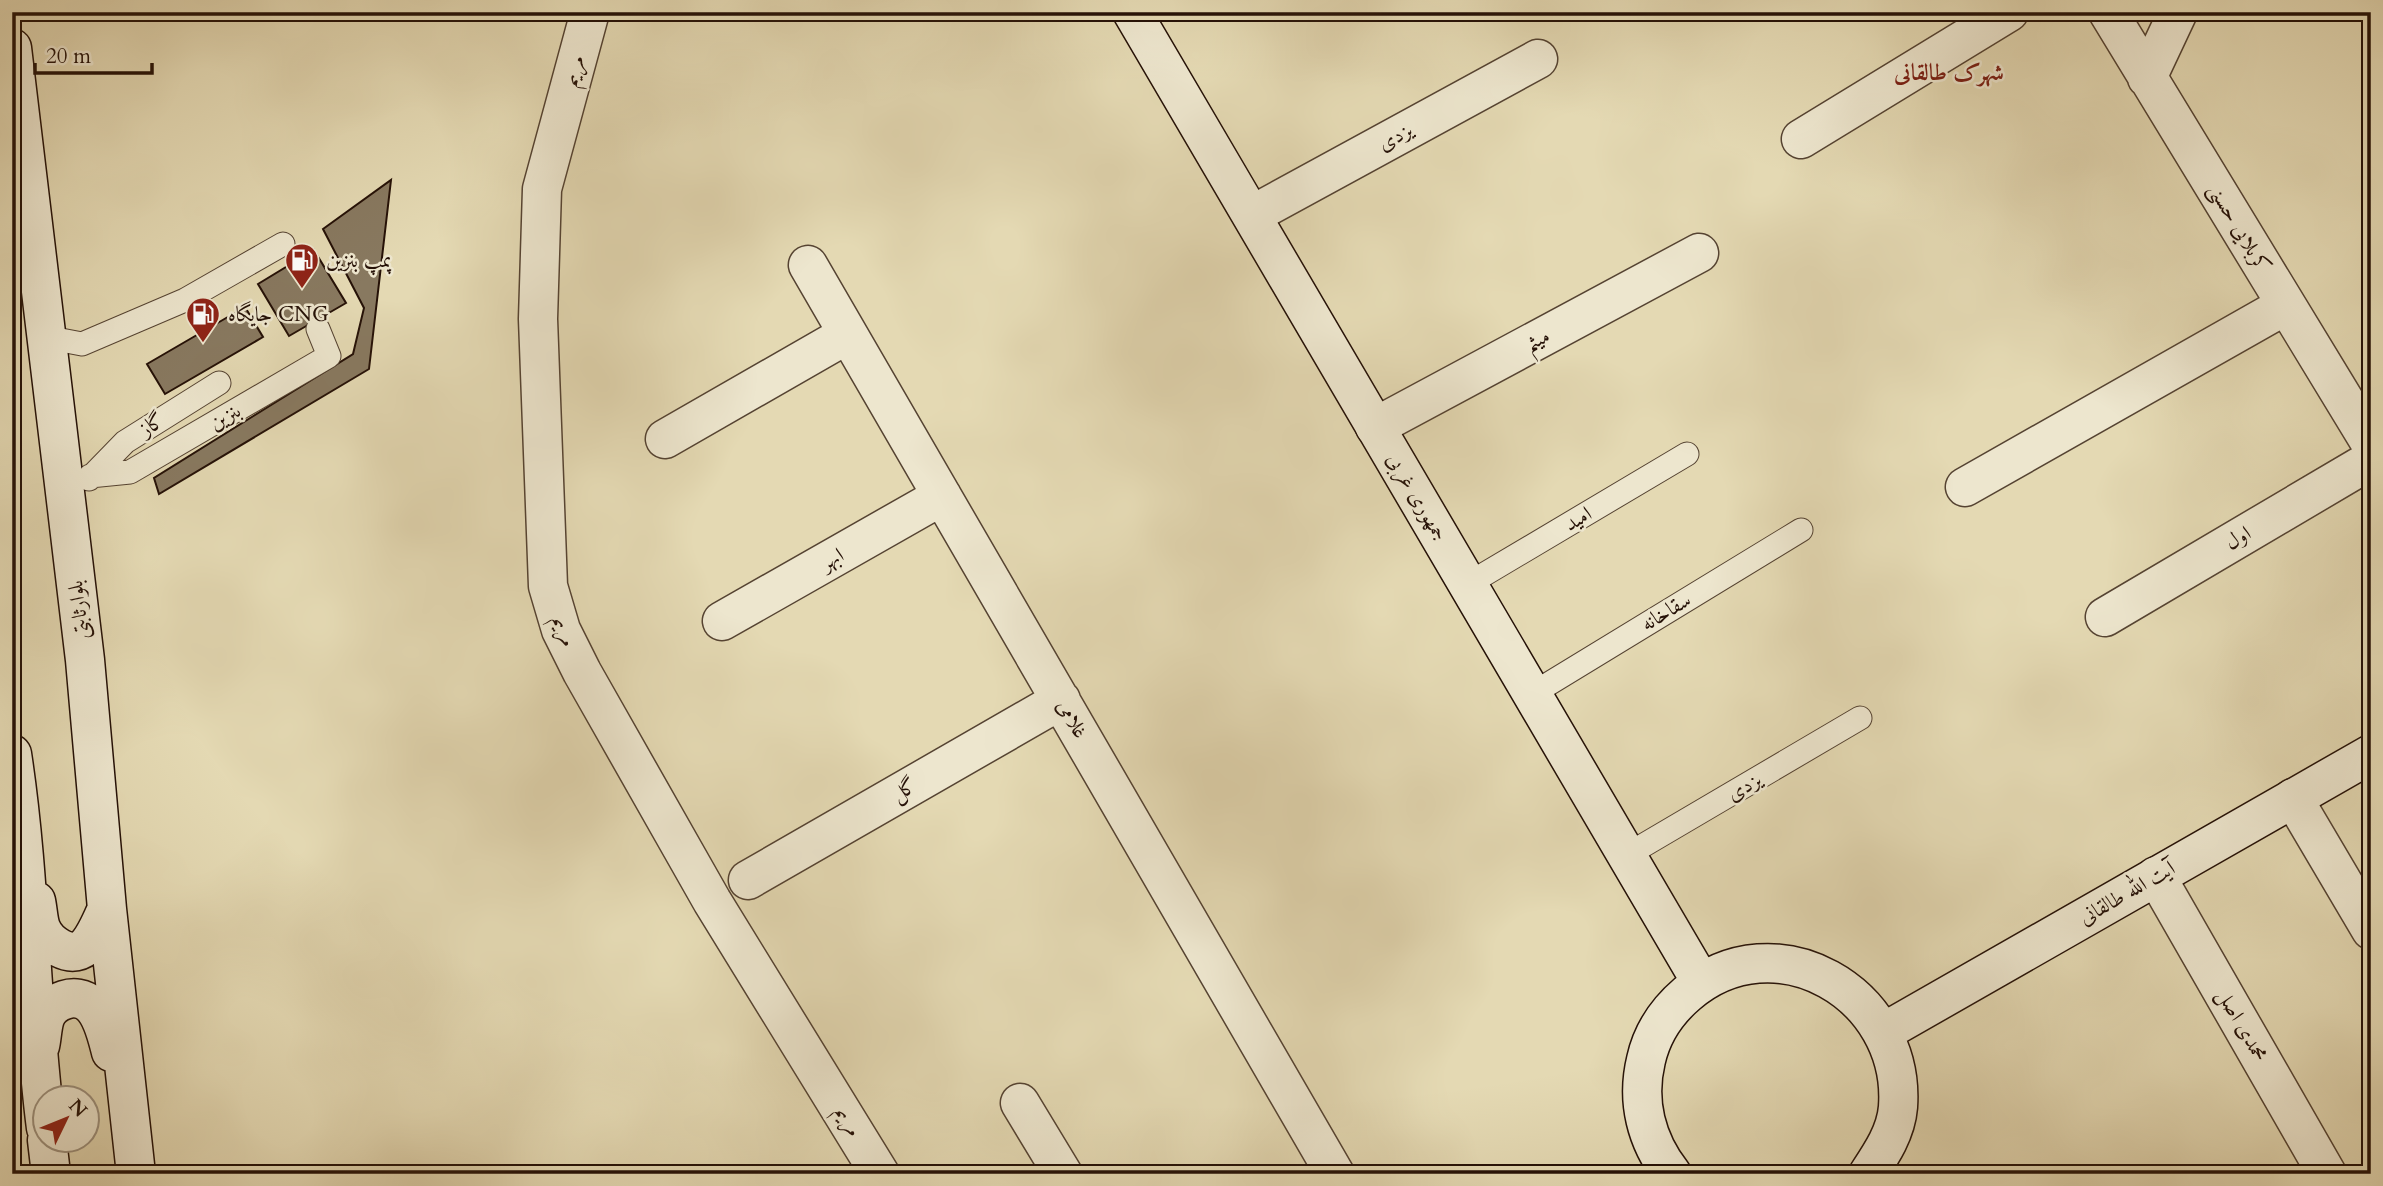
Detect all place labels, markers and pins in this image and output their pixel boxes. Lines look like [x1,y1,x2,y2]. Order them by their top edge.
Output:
fuel station icon: پمپ بنزین [283,241,321,290]
place label: پمپ بنزین [326,246,392,276]
fuel station icon: جایگاه CNG [184,295,222,344]
place label: جایگاه CNG [228,300,329,329]

